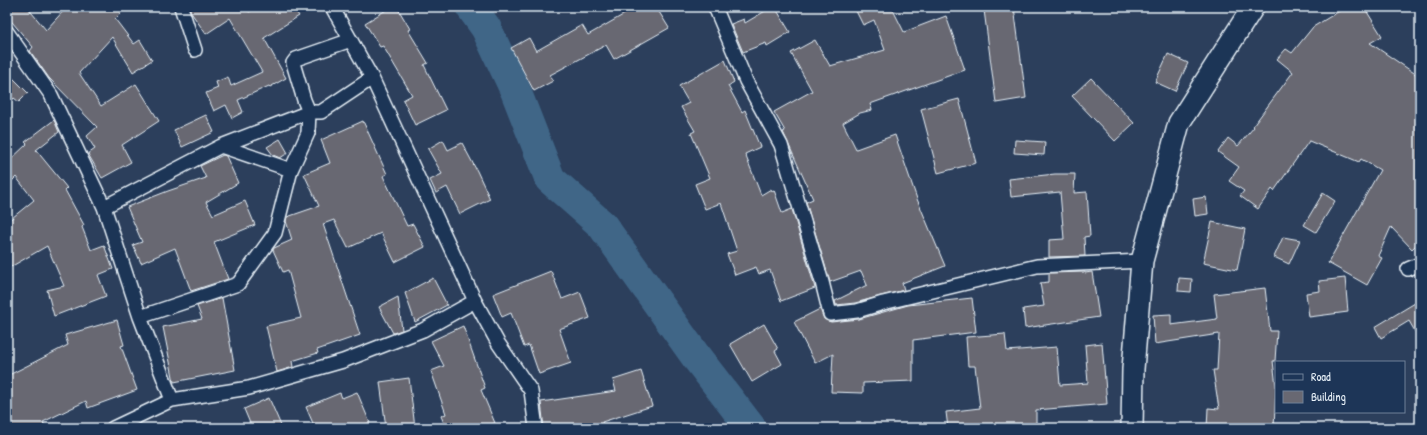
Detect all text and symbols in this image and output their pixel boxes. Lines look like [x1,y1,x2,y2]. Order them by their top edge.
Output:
legend [1275,361,1405,413]
text: Road [1311,368,1331,385]
text: Building [1311,388,1346,405]

